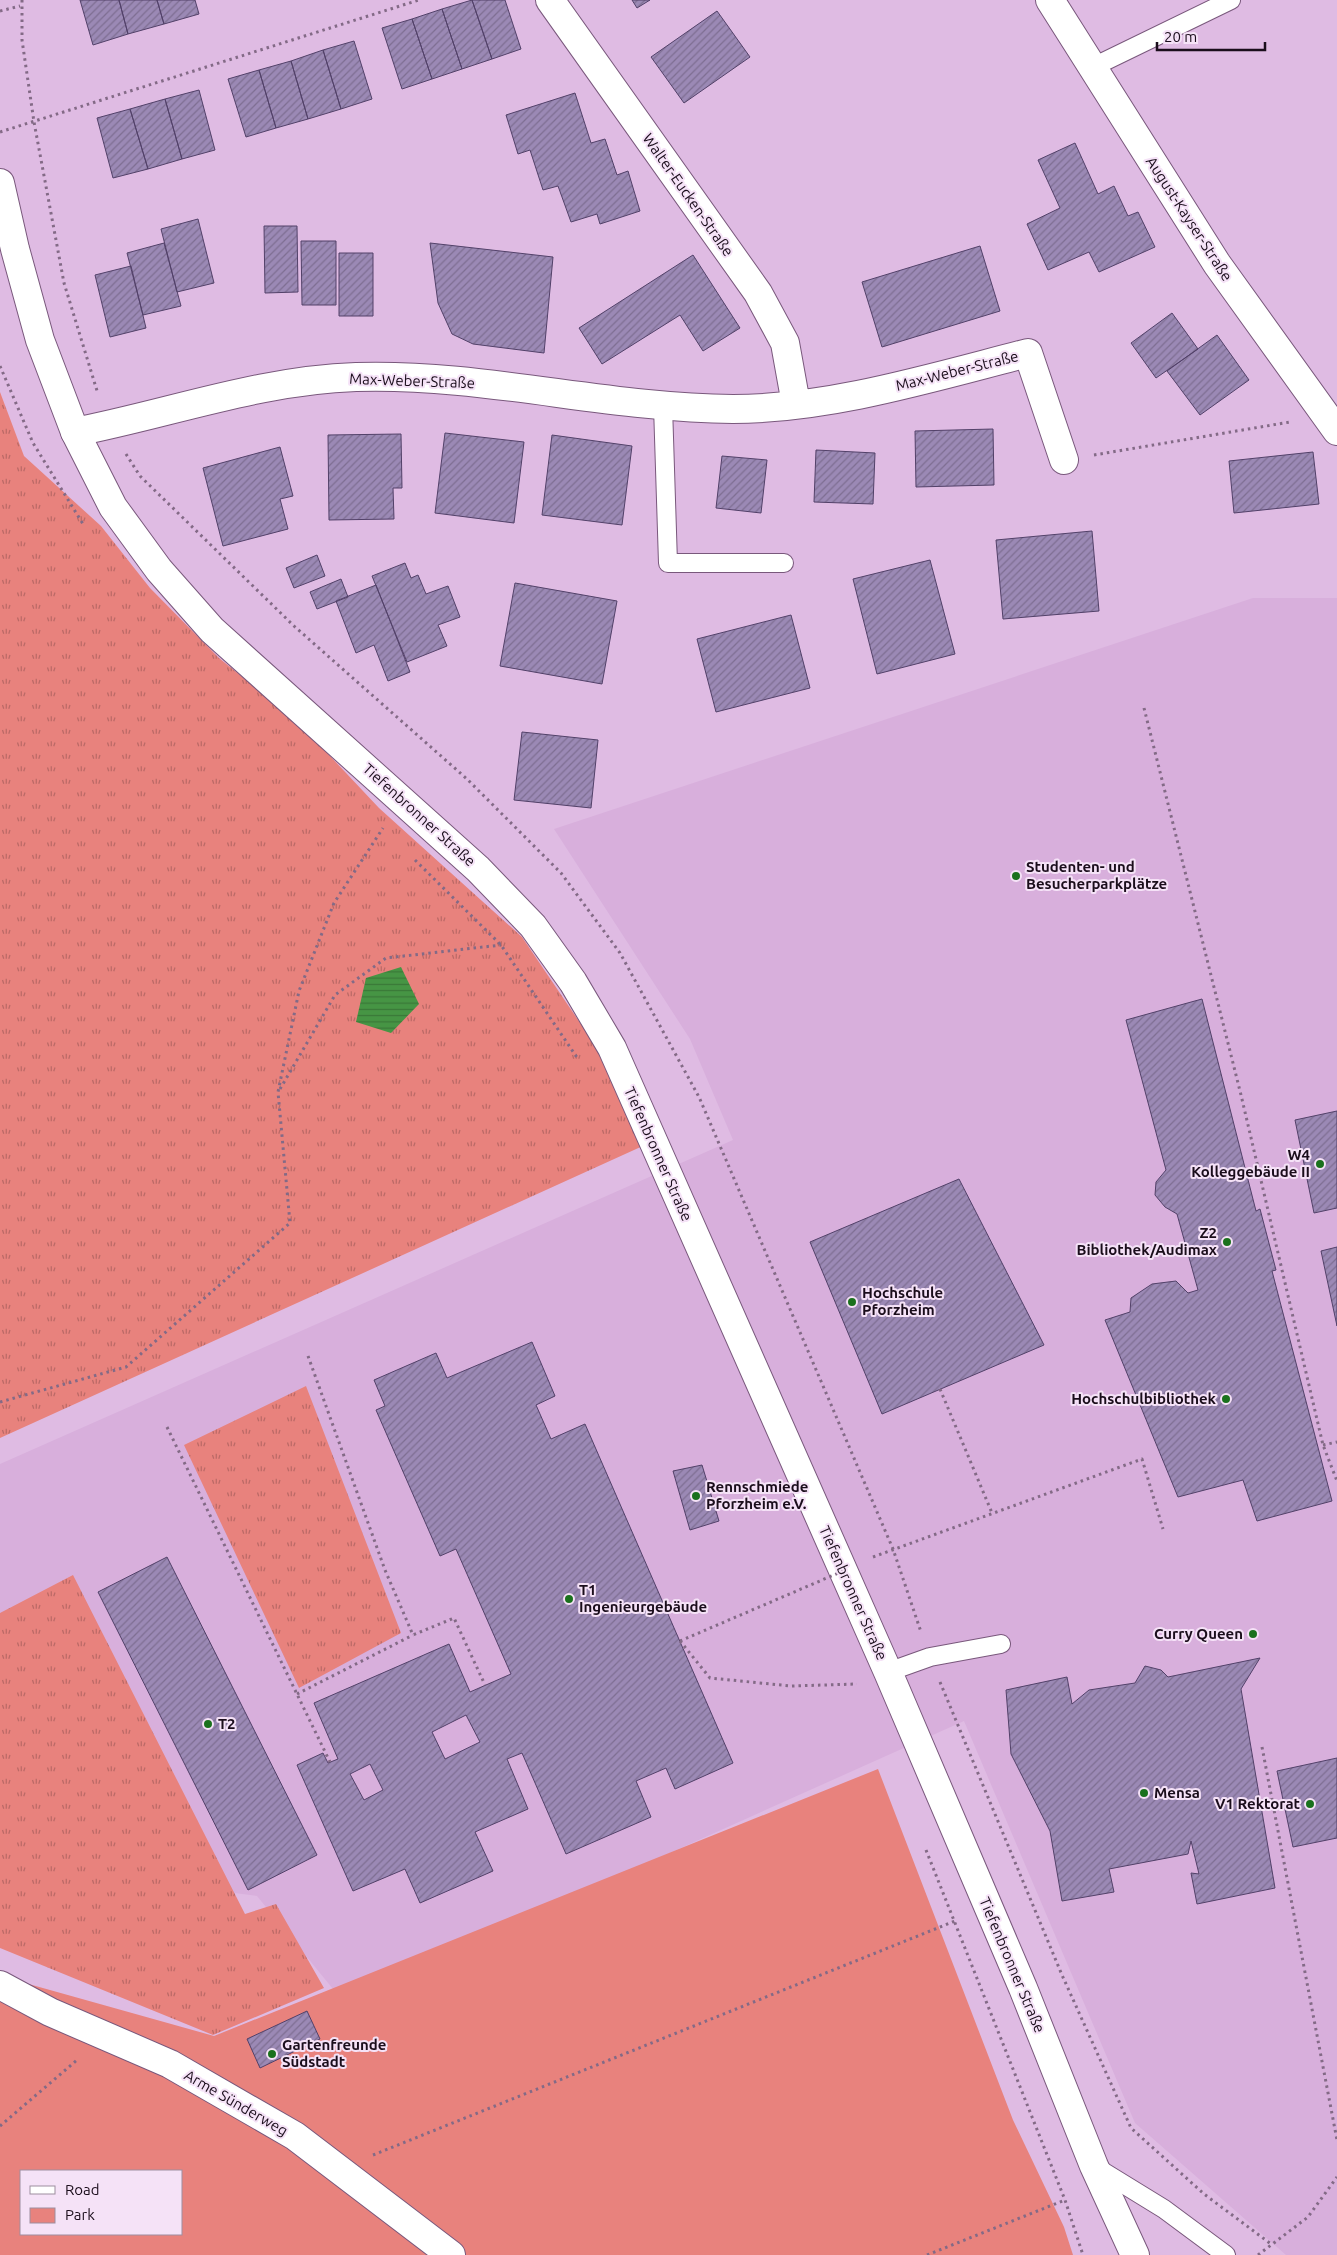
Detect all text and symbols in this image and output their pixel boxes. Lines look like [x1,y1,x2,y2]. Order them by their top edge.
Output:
scale bar [1157,20,1264,52]
text: 20 m [1164,28,1197,45]
street label: Walter-Eucken-Straße [640,130,737,259]
street label: August-Kayser-Straße [1143,153,1236,284]
street label: Max-Weber-Straße [894,347,1020,394]
street label: Max-Weber-Straße [349,370,475,391]
street label: Tiefenbronner Straße [360,760,479,870]
place label: Studenten- und Besucherparkplätze [1026,858,1167,892]
marker: Studenten- und Besucherparkplätze [1010,870,1022,882]
street label: Tiefenbronner Straße [621,1084,696,1224]
place label: W4 Kolleggebäude II [1191,1146,1310,1180]
marker: W4 Kolleggebäude II [1314,1158,1326,1170]
place label: Z2 Bibliothek/Audimax [1076,1224,1217,1258]
marker: Z2 Bibliothek/Audimax [1221,1236,1233,1248]
place label: Hochschule Pforzheim [862,1284,943,1318]
marker: Hochschule Pforzheim [846,1296,858,1308]
place label: Hochschulbibliothek [1071,1390,1217,1407]
marker: Hochschulbibliothek [1220,1393,1232,1405]
place label: Rennschmiede Pforzheim e.V. [706,1478,808,1512]
marker: Rennschmiede Pforzheim e.V. [690,1490,702,1502]
street label: Tiefenbronner Straße [816,1523,891,1663]
place label: T1 Ingenieurgebäude [579,1581,707,1615]
marker: T1 Ingenieurgebäude [563,1593,575,1605]
place label: Curry Queen [1154,1625,1243,1642]
marker: Curry Queen [1247,1628,1259,1640]
place label: T2 [218,1715,235,1732]
marker: T2 [202,1718,214,1730]
place label: Mensa [1154,1784,1200,1801]
marker: Mensa [1138,1787,1150,1799]
place label: V1 Rektorat [1215,1795,1301,1812]
marker: V1 Rektorat [1304,1798,1316,1810]
street label: Tiefenbronner Straße [976,1895,1049,2035]
place label: Gartenfreunde Südstadt [282,2036,386,2070]
marker: Gartenfreunde Südstadt [266,2048,278,2060]
street label: Arme Sünderweg [181,2066,291,2139]
legend [20,2170,182,2235]
text: Road [65,2181,100,2198]
text: Park [65,2206,95,2223]

